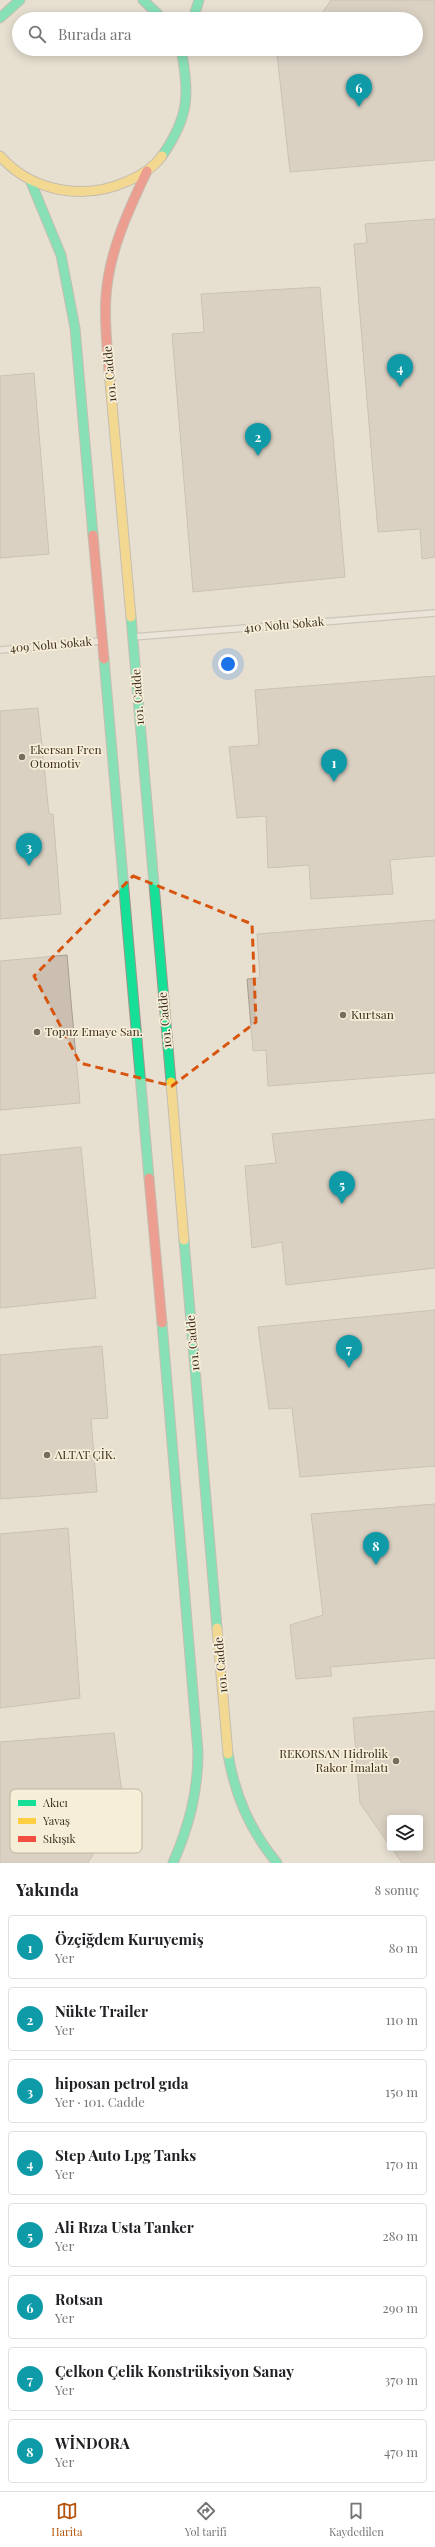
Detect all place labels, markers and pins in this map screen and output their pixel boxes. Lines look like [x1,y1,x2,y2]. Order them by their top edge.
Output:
pin: 6 [346,74,372,107]
pin: 4 [387,354,413,387]
pin: 2 [245,423,271,456]
place label: Ekersan Fren Otomotiv [30,741,102,771]
pin: 1 [321,749,347,782]
marker: Ekersan Fren Otomotiv [17,752,27,762]
pin: 3 [16,833,42,866]
place label: Kurtsan [351,1006,394,1022]
marker: Kurtsan [338,1010,348,1020]
place label: Topuz Emaye San. [45,1023,143,1039]
marker: Topuz Emaye San. [32,1027,42,1037]
pin: 5 [329,1171,355,1204]
pin: 7 [336,1335,362,1368]
place label: ALTAT ÇİK. [54,1446,116,1462]
marker: ALTAT ÇİK. [42,1450,52,1460]
pin: 8 [363,1532,389,1565]
place label: REKORSAN Hidrolik Rakor İmalatı [279,1745,388,1775]
marker: REKORSAN Hidrolik Rakor İmalatı [391,1756,401,1766]

